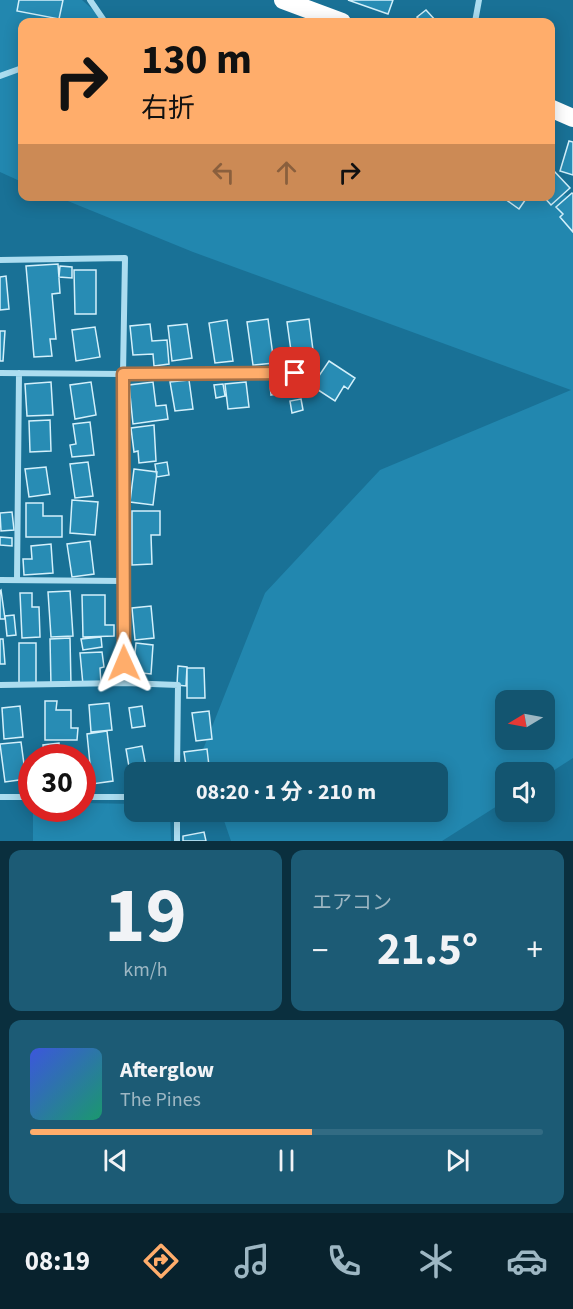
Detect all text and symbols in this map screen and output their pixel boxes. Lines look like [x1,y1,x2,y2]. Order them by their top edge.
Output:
text: 130 m [141,30,252,90]
icon: right [42,42,120,120]
text: 右折 [141,89,195,128]
icon: left [207,156,240,189]
icon: ahead [270,156,303,189]
icon: right [333,156,366,189]
pin [269,347,320,398]
icon: arrive [278,356,311,389]
position arrow [92,631,156,695]
north arrow [495,690,555,750]
map controls [495,690,555,822]
speed limit sign: 30 [18,744,96,822]
button: sound [495,762,555,822]
text: 08:20 · 1 分 · 210 m [196,776,376,808]
text: 19 [104,861,187,972]
text: エアコン [312,889,392,917]
text: 21.5° [377,918,478,982]
text: − [312,927,328,974]
text: + [527,927,543,974]
text: km/h [123,956,168,984]
text: Afterglow [120,1054,214,1086]
text: The Pines [120,1086,201,1114]
icon: previous [99,1144,132,1177]
icon: pause [270,1144,303,1177]
icon: next [441,1144,474,1177]
icon: directions [140,1240,182,1282]
icon: music [231,1240,273,1282]
icon: phone [323,1240,365,1282]
icon: climate [415,1240,457,1282]
icon: car [506,1240,548,1282]
text: 08:19 [25,1242,90,1281]

